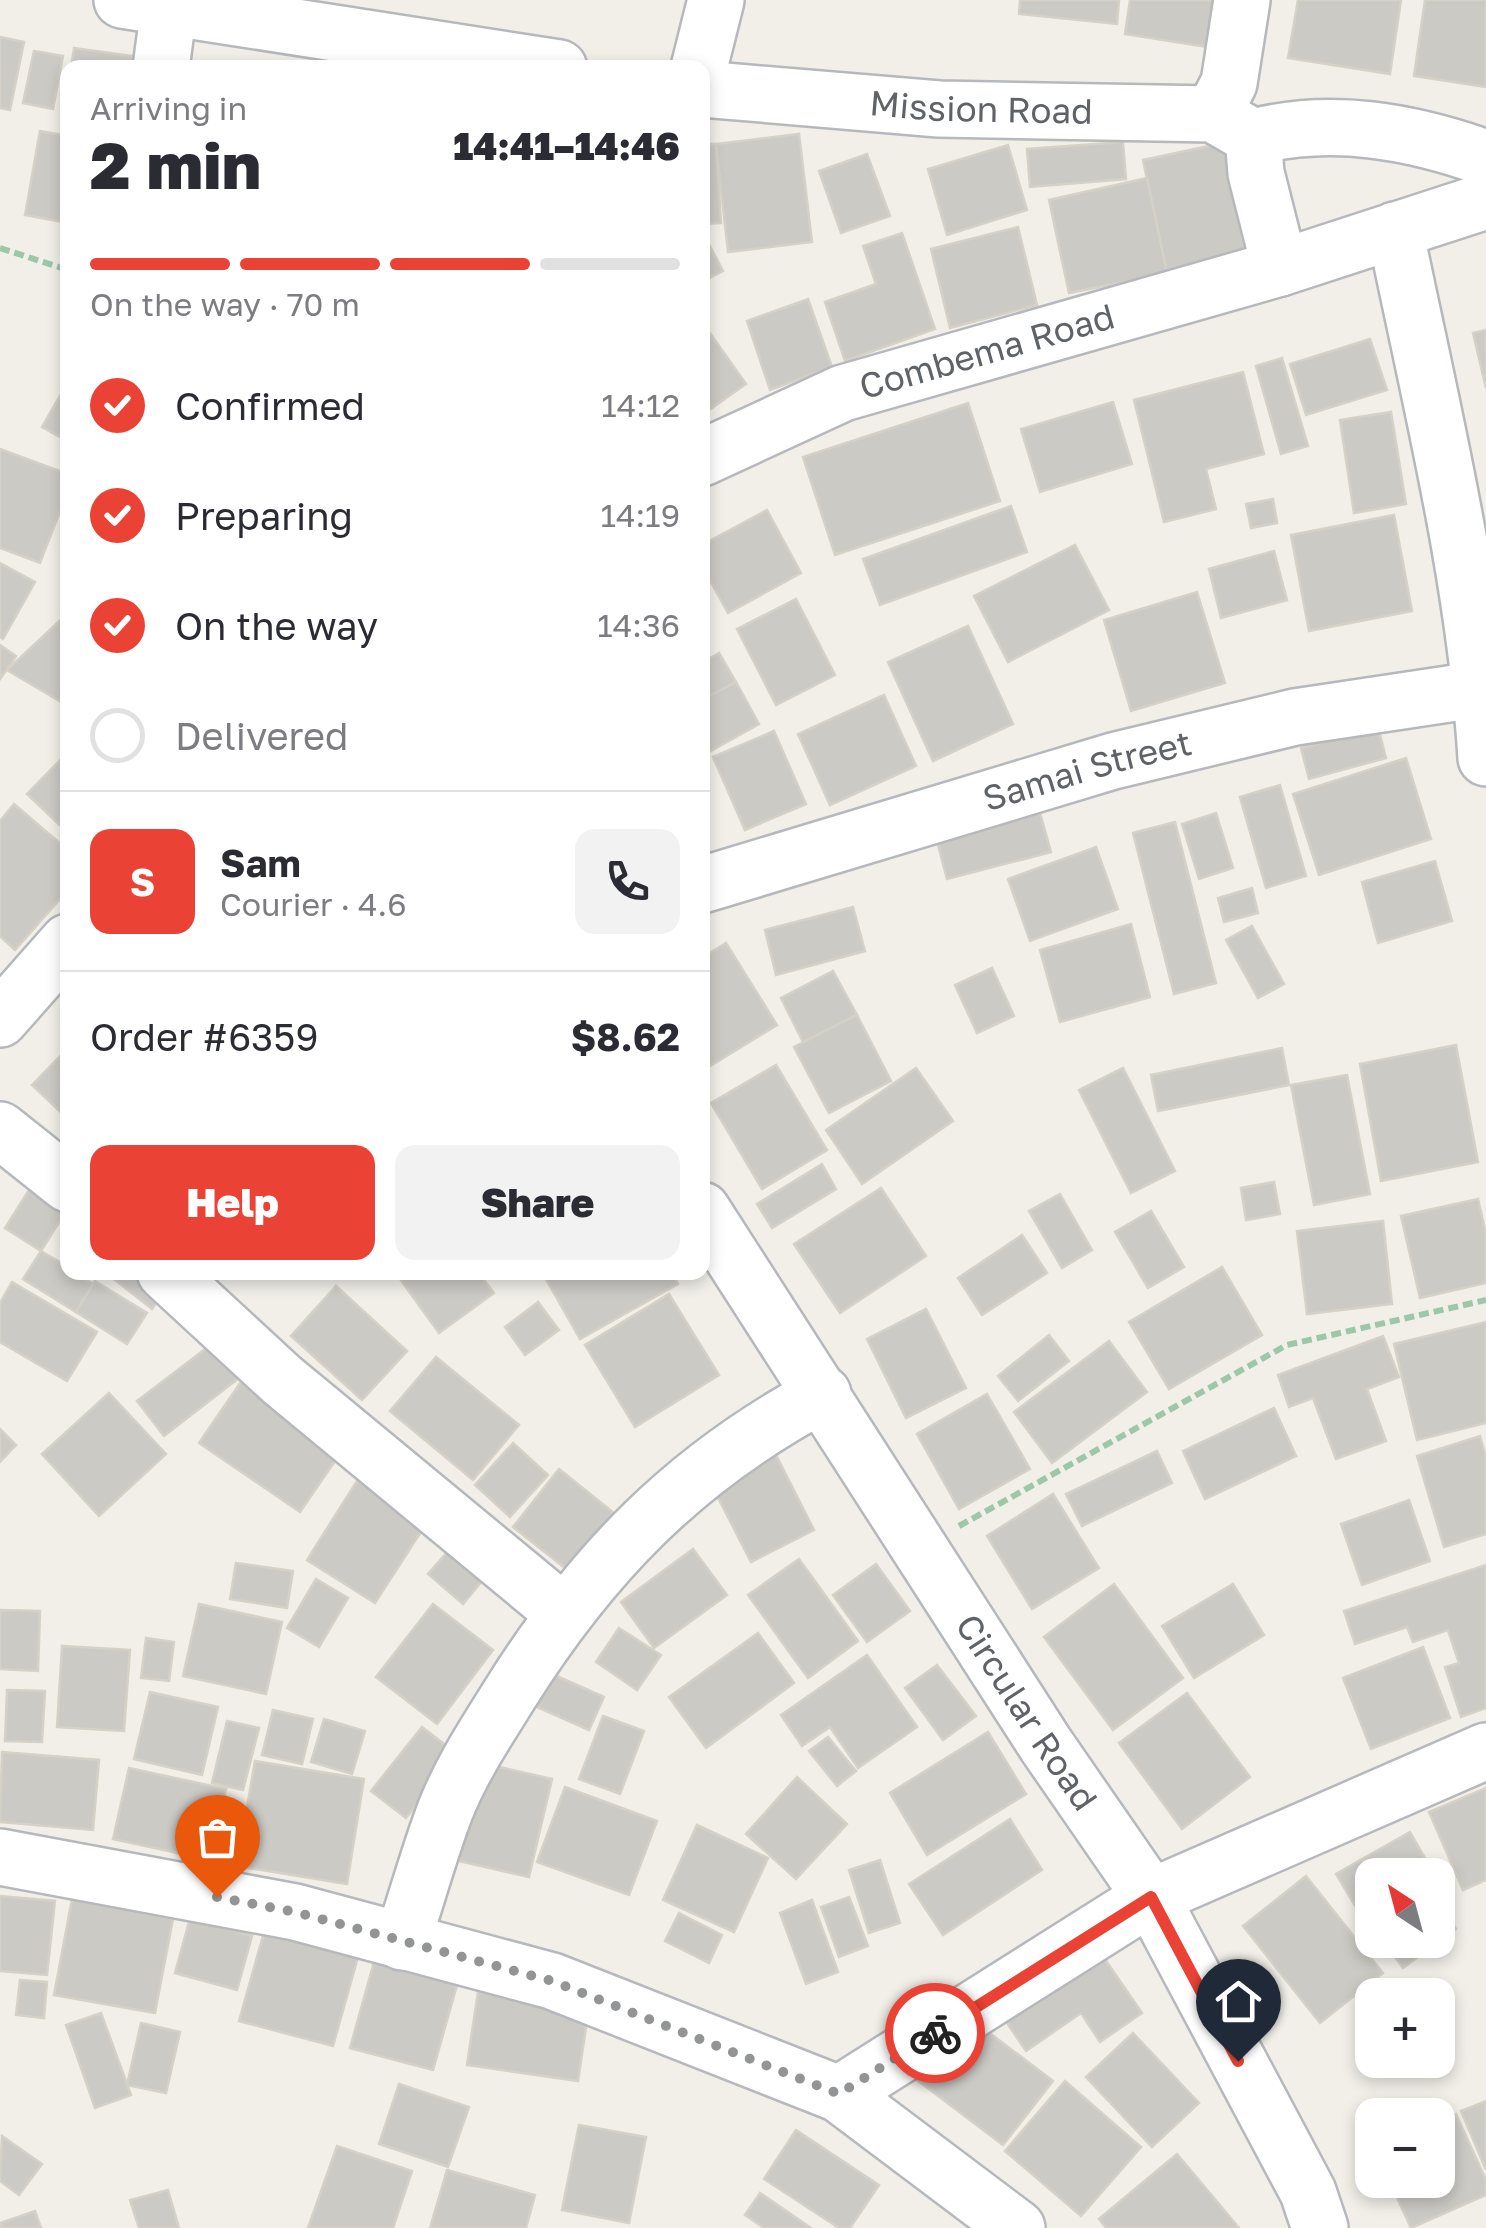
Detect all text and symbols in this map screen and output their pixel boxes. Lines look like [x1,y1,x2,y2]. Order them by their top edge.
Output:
street label: Mission Road [868,81,1093,132]
text: Arriving in [90,89,247,127]
text: 14:41–14:46 [453,123,680,168]
text: 2 min [90,125,261,203]
text: On the way · 70 m [90,285,360,323]
street label: Combema Road [855,295,1119,407]
icon: check [90,378,145,433]
text: Confirmed [175,383,365,428]
text: 14:12 [601,386,680,424]
icon: check [90,488,145,543]
text: Preparing [175,493,353,538]
text: 14:19 [600,496,680,534]
icon: check [90,598,145,653]
text: On the way [175,603,378,648]
text: 14:36 [597,606,680,644]
text: Delivered [175,713,348,758]
street label: Samai Street [978,721,1196,819]
button: phone [575,829,680,934]
text: Sam [220,840,301,885]
text: S [130,859,155,904]
text: Courier · 4.6 [220,885,407,923]
text: Order #6359 [90,1014,318,1059]
text: $8.62 [571,1014,680,1059]
button: Help [90,1145,375,1260]
button: Share [395,1145,680,1260]
street label: Circular Road [947,1606,1107,1818]
pin [175,1795,260,1898]
icon: bag [190,1810,245,1865]
north arrow [1355,1858,1455,1958]
map controls [1355,1858,1455,2198]
pin [1196,1959,1281,2062]
icon: home [1211,1974,1266,2029]
button: + [1355,1978,1455,2078]
courier [885,1983,985,2083]
icon: bike [908,2006,963,2061]
button: − [1355,2098,1455,2198]

